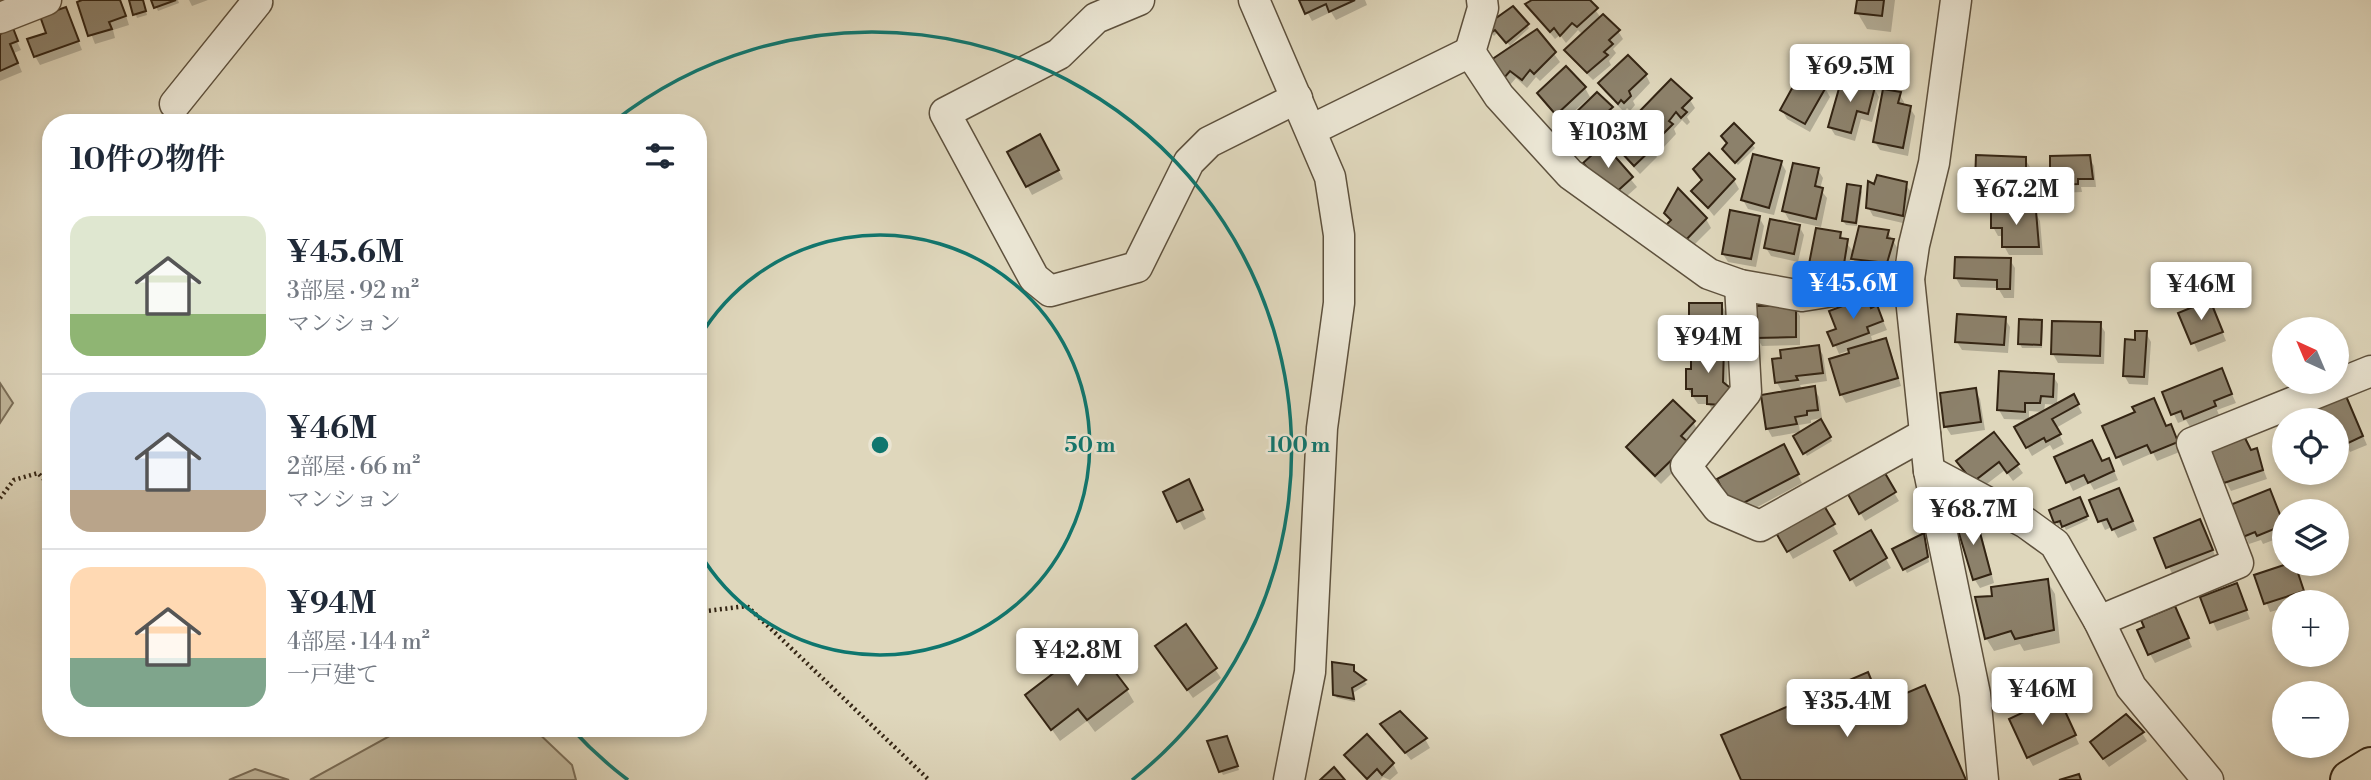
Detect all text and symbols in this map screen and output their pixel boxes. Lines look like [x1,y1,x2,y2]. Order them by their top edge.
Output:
pin: ¥69.5M [1793,44,1907,104]
text: ¥69.5M [1806,53,1894,81]
pin: ¥103M [1559,110,1657,170]
text: ¥103M [1568,119,1648,147]
icon: filters [641,137,679,175]
text: 10件の物件 [70,141,225,179]
pin: ¥67.2M [1959,168,2073,227]
text: ¥67.2M [1973,176,2059,204]
text: ¥45.6M [287,234,404,272]
icon: home [126,244,210,328]
pin: ¥45.6M [1796,262,1910,321]
pin: ¥46M [2160,262,2242,322]
text: ¥45.6M [1808,270,1898,298]
text: ¥46M [2167,271,2235,299]
text: 3部屋 · 92 m² [287,277,419,305]
text: マンション [287,310,401,338]
pin: ¥94M [1667,316,1749,375]
north arrow [2272,317,2348,394]
map controls [2272,317,2349,758]
text: ¥94M [1674,324,1742,352]
button: locate [2272,408,2349,485]
text: ¥46M [287,410,377,448]
icon: home [126,420,210,504]
centre of rings [868,433,892,457]
text: 50 m [1065,433,1115,459]
text: 100 m [1268,433,1330,459]
text: 2部屋 · 66 m² [287,453,420,481]
text: マンション [287,486,401,514]
pin: ¥68.7M [1916,488,2030,547]
text: ¥68.7M [1929,496,2017,524]
button: layers [2272,499,2349,576]
text: ¥94M [287,585,376,623]
button: + [2272,590,2349,667]
icon: home [126,595,210,679]
text: 4部屋 · 144 m² [287,628,430,656]
pin: ¥42.8M [1020,628,1134,688]
text: ¥42.8M [1032,637,1122,665]
text: 一戸建て [287,661,379,689]
pin: ¥46M [2001,668,2083,727]
text: ¥46M [2008,676,2076,704]
pin: ¥35.4M [1790,680,1904,739]
button: − [2272,681,2349,758]
text: ¥35.4M [1803,688,1891,716]

